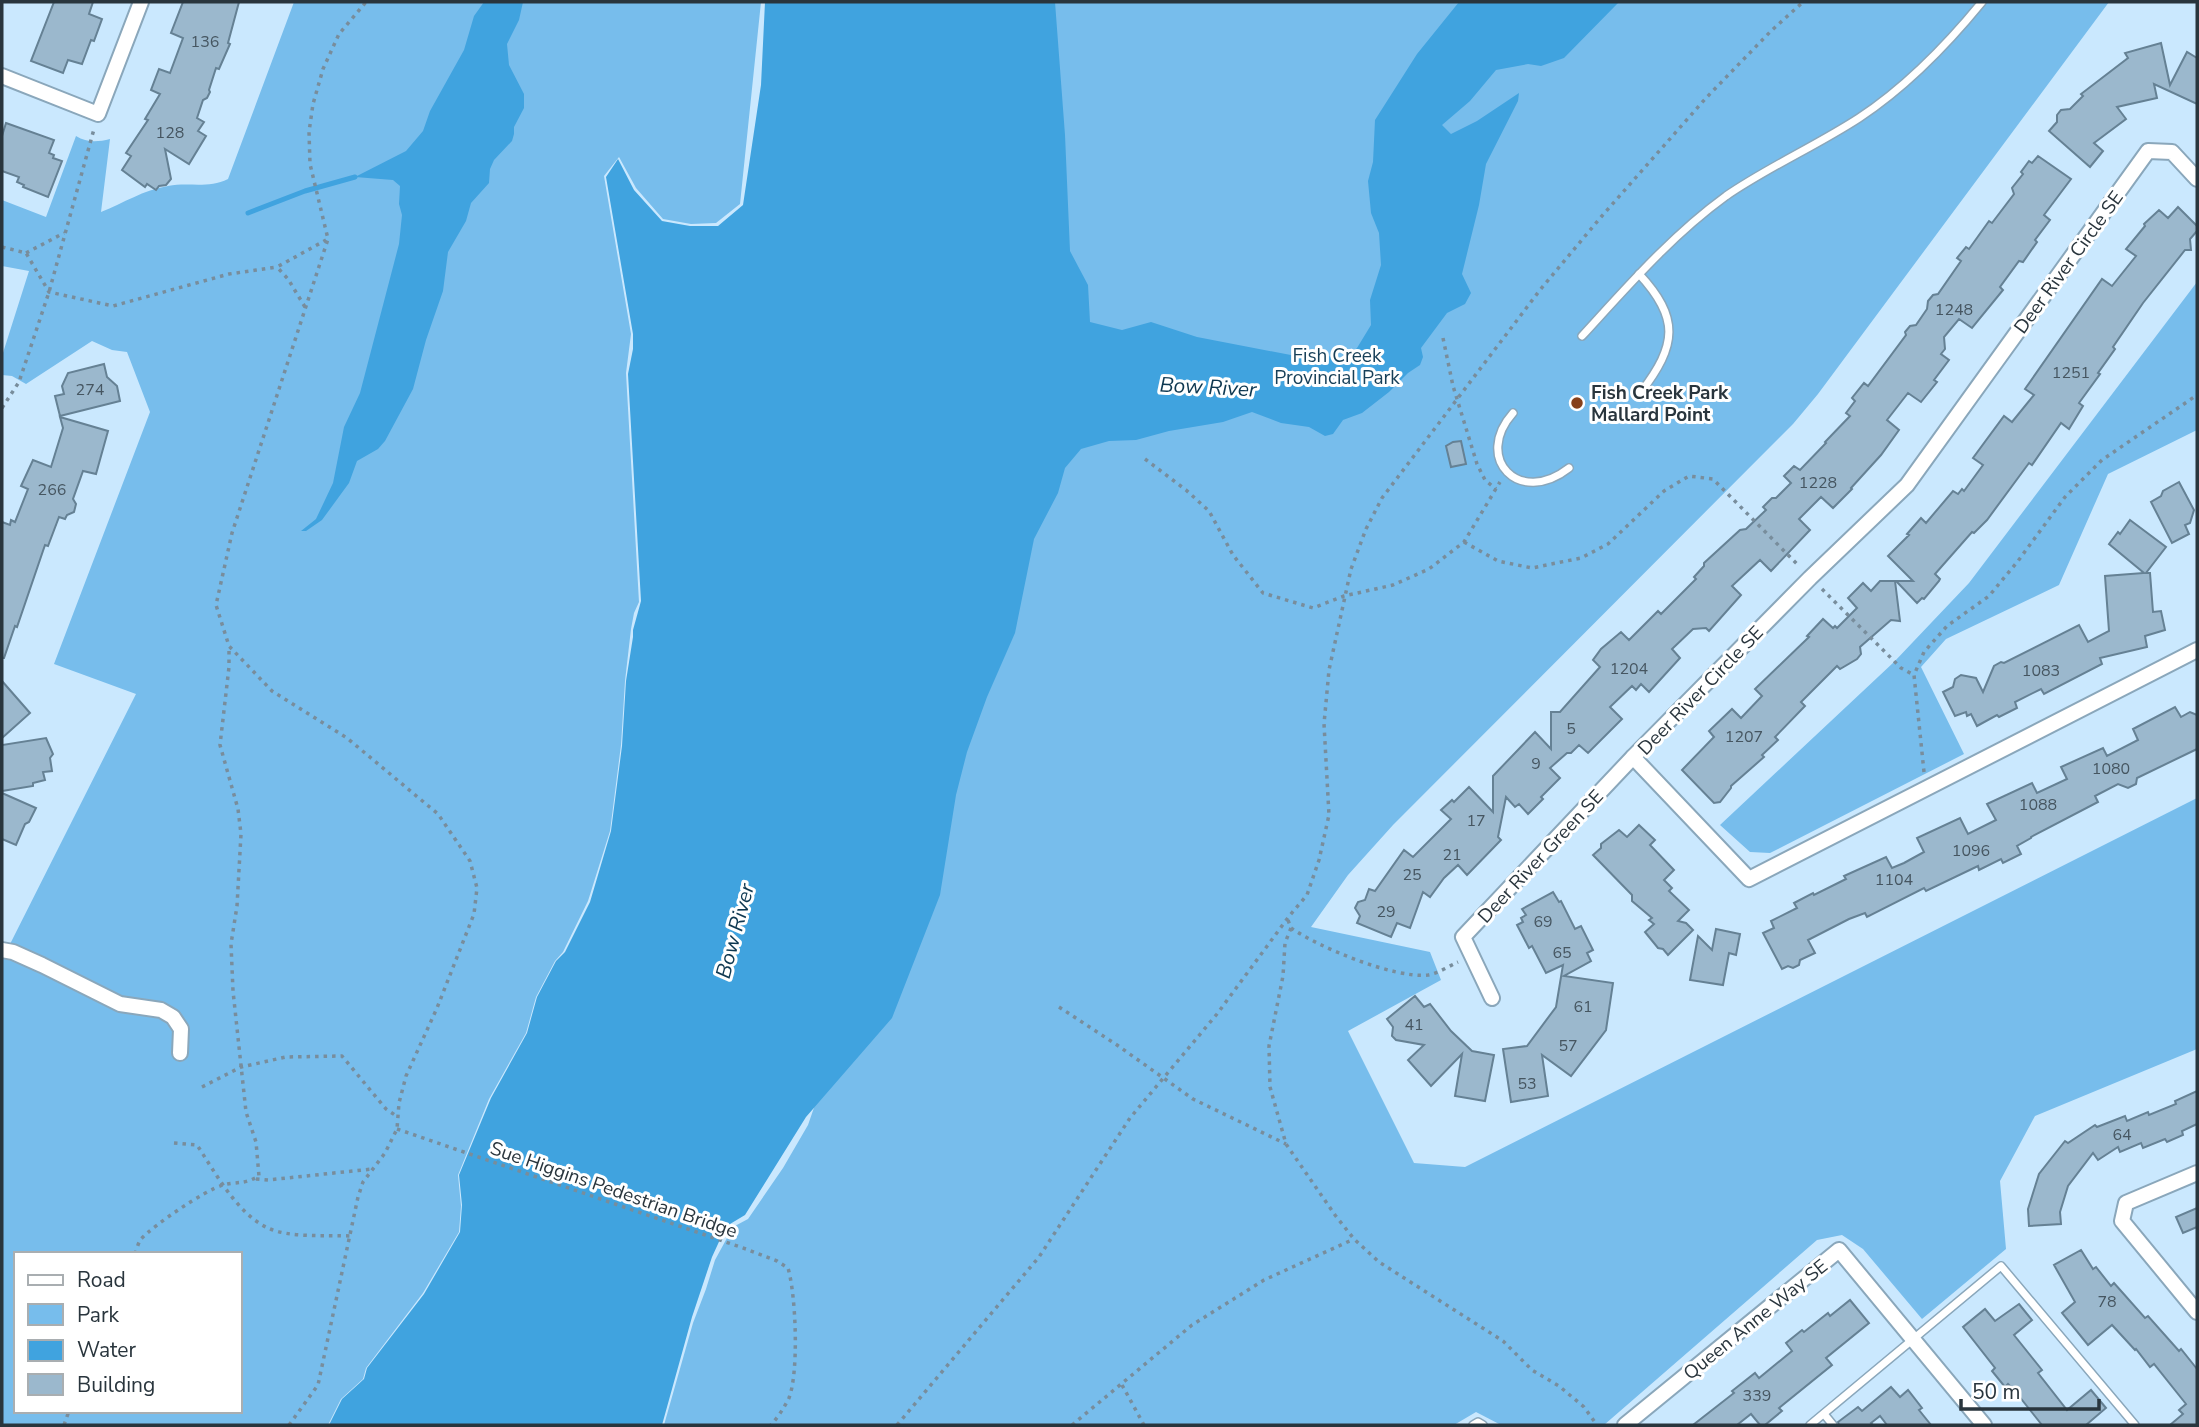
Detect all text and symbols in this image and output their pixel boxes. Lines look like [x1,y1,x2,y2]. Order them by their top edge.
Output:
house number: 136 [191,31,219,53]
house number: 128 [156,122,184,144]
street label: Deer River Circle SE [2008,186,2129,339]
house number: 1248 [1935,299,1973,321]
park label: Fish Creek Provincial Park [1274,343,1400,391]
house number: 1251 [2052,362,2090,384]
water label: Bow River [1159,370,1258,404]
house number: 274 [76,379,105,401]
place label: Fish Creek Park Mallard Point [1591,380,1729,428]
marker: Fish Creek Park Mallard Point [1569,395,1585,411]
house number: 1228 [1799,472,1837,494]
house number: 266 [38,479,66,501]
street label: Deer River Circle SE [1632,620,1769,761]
house number: 1204 [1610,658,1649,680]
house number: 1083 [2022,660,2060,682]
house number: 5 [1566,718,1576,740]
house number: 1207 [1725,726,1763,748]
house number: 9 [1531,753,1541,775]
house number: 1080 [2092,758,2130,780]
street label: Deer River Green SE [1472,784,1609,929]
house number: 1088 [2019,794,2057,816]
house number: 17 [1466,810,1486,832]
house number: 1096 [1952,840,1990,862]
house number: 21 [1442,844,1462,866]
house number: 25 [1402,864,1422,886]
house number: 1104 [1875,869,1914,891]
water label: Bow River [709,880,761,982]
house number: 29 [1376,901,1396,923]
house number: 69 [1533,911,1553,933]
house number: 65 [1552,942,1572,964]
house number: 61 [1573,996,1593,1018]
house number: 41 [1404,1014,1424,1036]
house number: 57 [1558,1035,1578,1057]
house number: 53 [1517,1073,1537,1095]
house number: 64 [2112,1124,2132,1146]
street label: Sue Higgins Pedestrian Bridge [487,1135,741,1245]
legend [14,1252,242,1413]
street label: Queen Anne Way SE [1678,1253,1833,1386]
text: Road [77,1266,126,1294]
house number: 78 [2097,1291,2117,1313]
text: Park [77,1301,119,1329]
text: Water [77,1336,136,1364]
scale bar [1961,1368,2099,1412]
text: Building [77,1371,155,1399]
text: 50 m [1972,1378,2021,1406]
house number: 339 [1743,1385,1771,1407]

